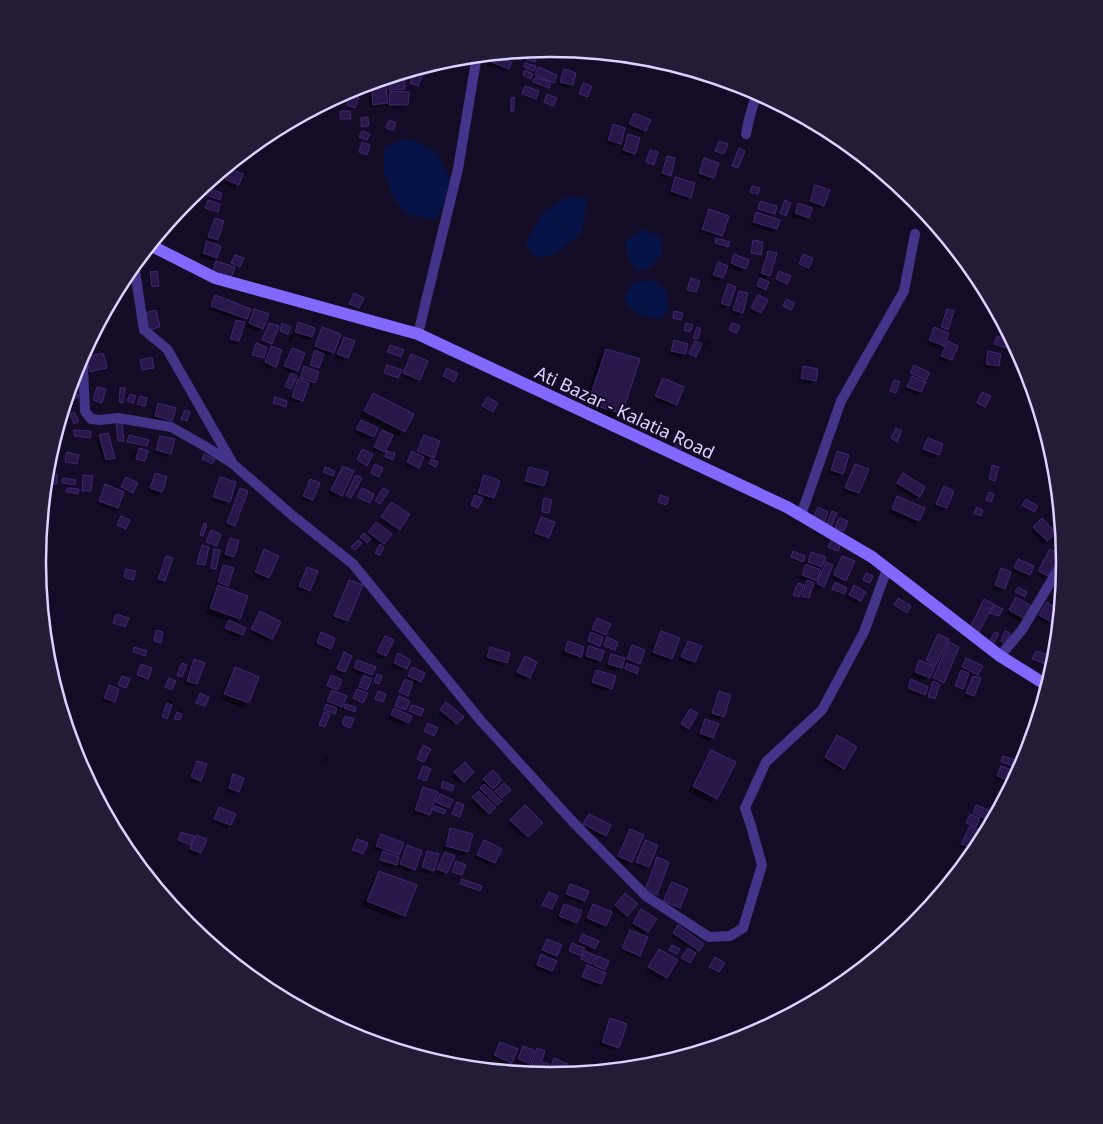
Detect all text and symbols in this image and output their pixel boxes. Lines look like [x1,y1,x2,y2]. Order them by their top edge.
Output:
street label: Ati Bazar - Kalatia Road [531,360,719,464]

